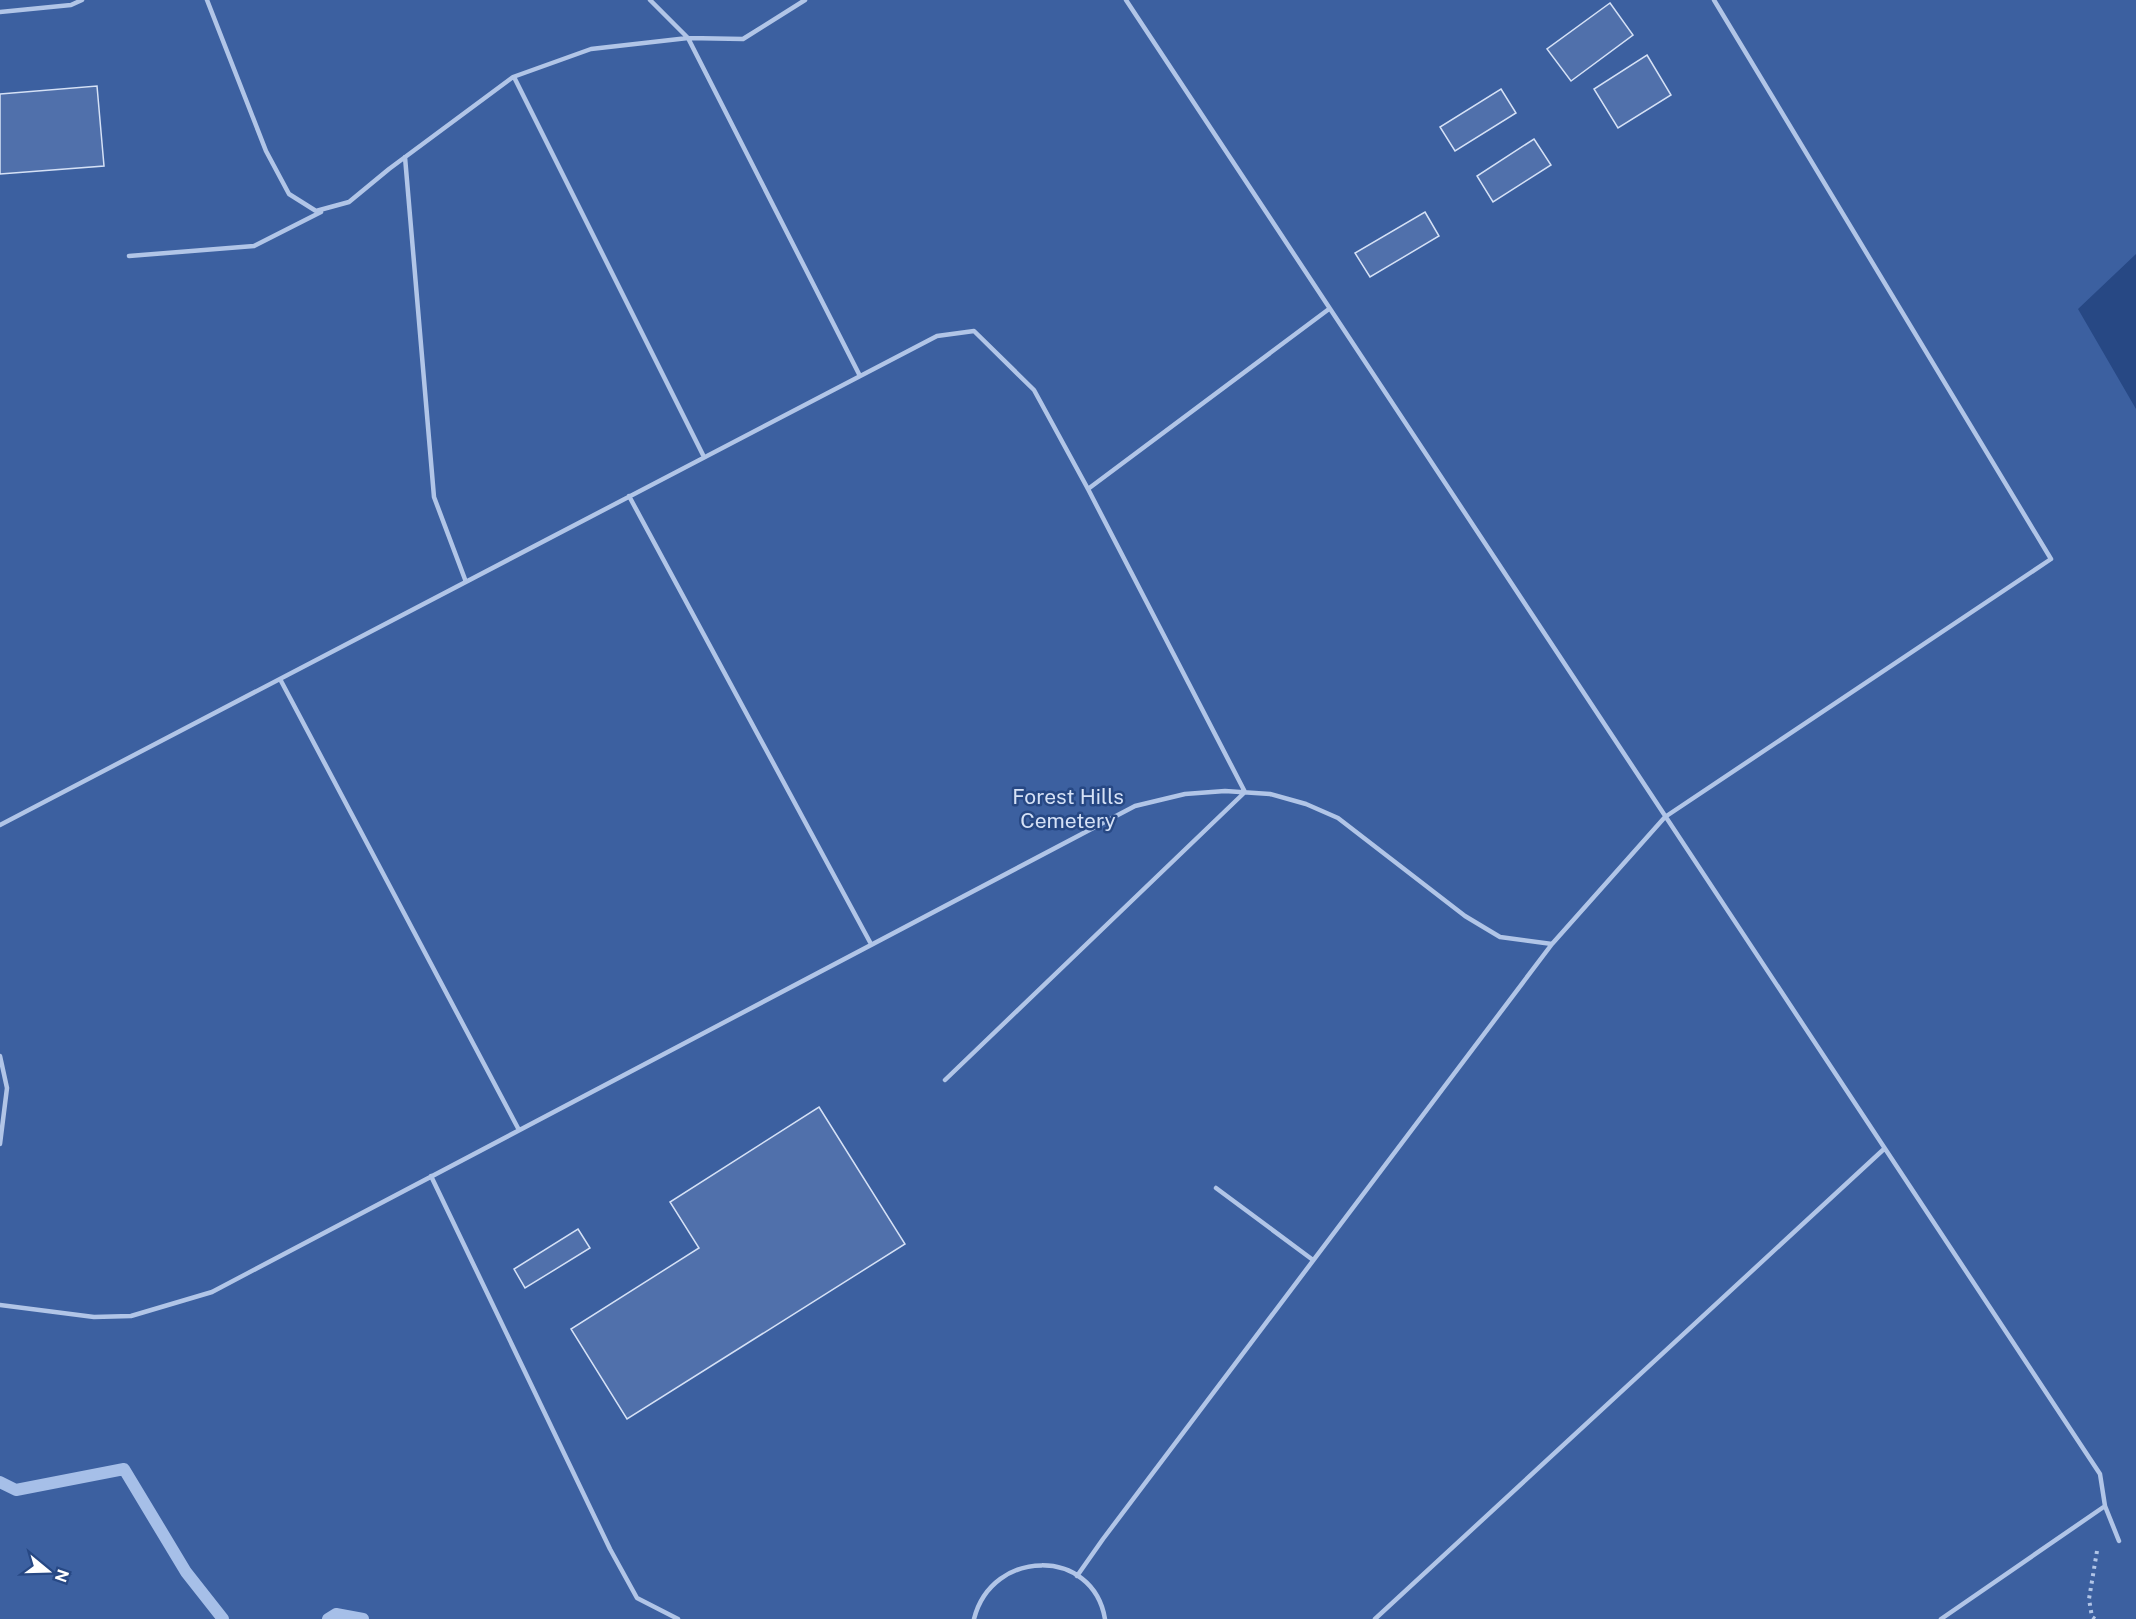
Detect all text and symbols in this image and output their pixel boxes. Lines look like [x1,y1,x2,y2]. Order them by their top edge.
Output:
park label: Forest Hills Cemetery [1012,784,1124,833]
north arrow [18,1541,78,1601]
text: N [51,1567,73,1585]

